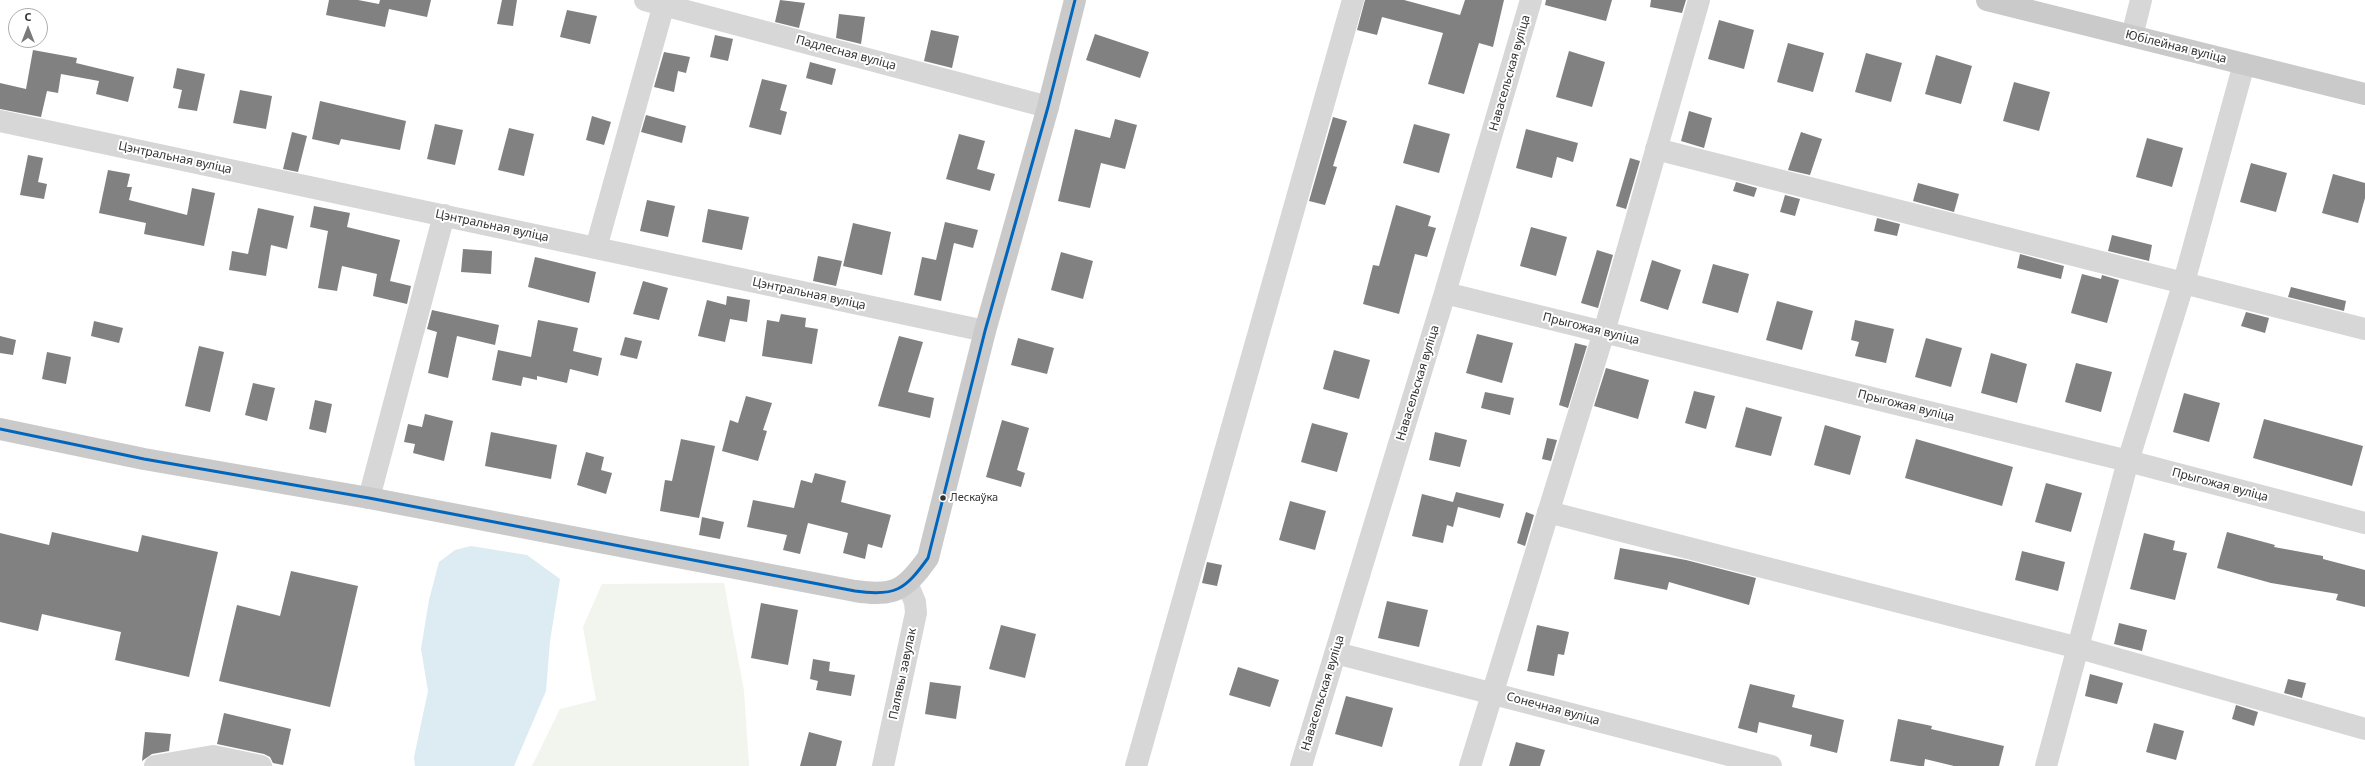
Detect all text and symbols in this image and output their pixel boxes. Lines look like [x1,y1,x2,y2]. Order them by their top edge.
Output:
north arrow [8,8,48,48]
text: С [24,9,32,24]
street label: Навасельская вуліца [1487,13,1533,133]
street label: Юбілейная вуліца [2124,27,2228,67]
street label: Падлесная вуліца [794,33,898,73]
street label: Цэнтральная вуліца [117,139,233,177]
street label: Цэнтральная вуліца [434,207,550,245]
street label: Цэнтральная вуліца [751,275,867,313]
street label: Прыгожая вуліца [1541,310,1641,348]
street label: Навасельская вуліца [1394,323,1442,443]
street label: Прыгожая вуліца [1856,387,1956,425]
street label: Прыгожая вуліца [2170,465,2270,505]
place label: Лескаўка [950,491,998,505]
marker: Лескаўка [938,493,948,503]
street label: Палявы завулак [886,627,920,721]
street label: Навасельская вуліца [1299,633,1347,753]
street label: Сонечная вуліца [1505,690,1601,728]

